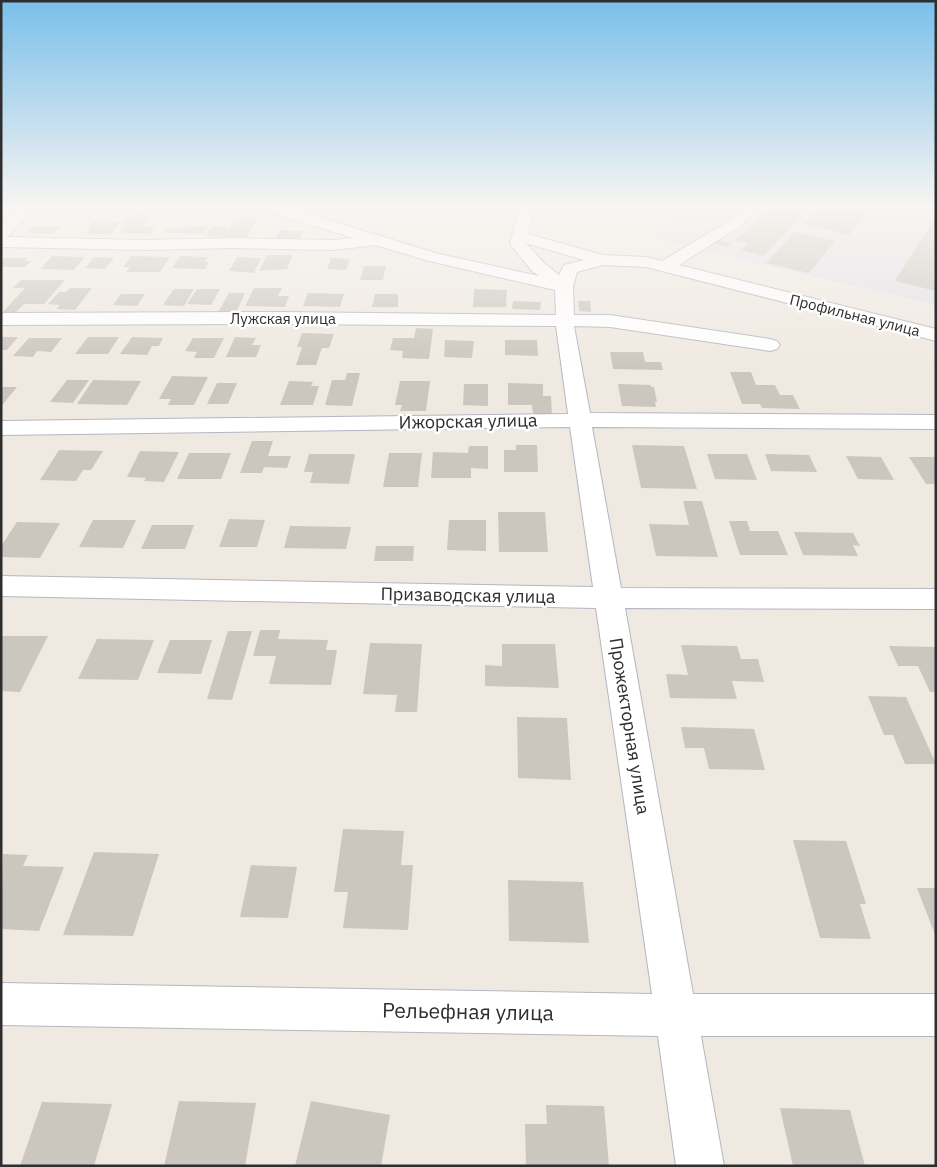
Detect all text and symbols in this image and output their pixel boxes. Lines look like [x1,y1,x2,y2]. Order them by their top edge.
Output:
street label: Профильная улица [788,290,922,340]
street label: Лужская улица [230,309,336,328]
street label: Ижорская улица [398,408,538,434]
street label: Призаводская улица [380,582,556,608]
street label: Прожекторная улица [605,636,655,816]
street label: Рельефная улица [382,996,554,1026]

